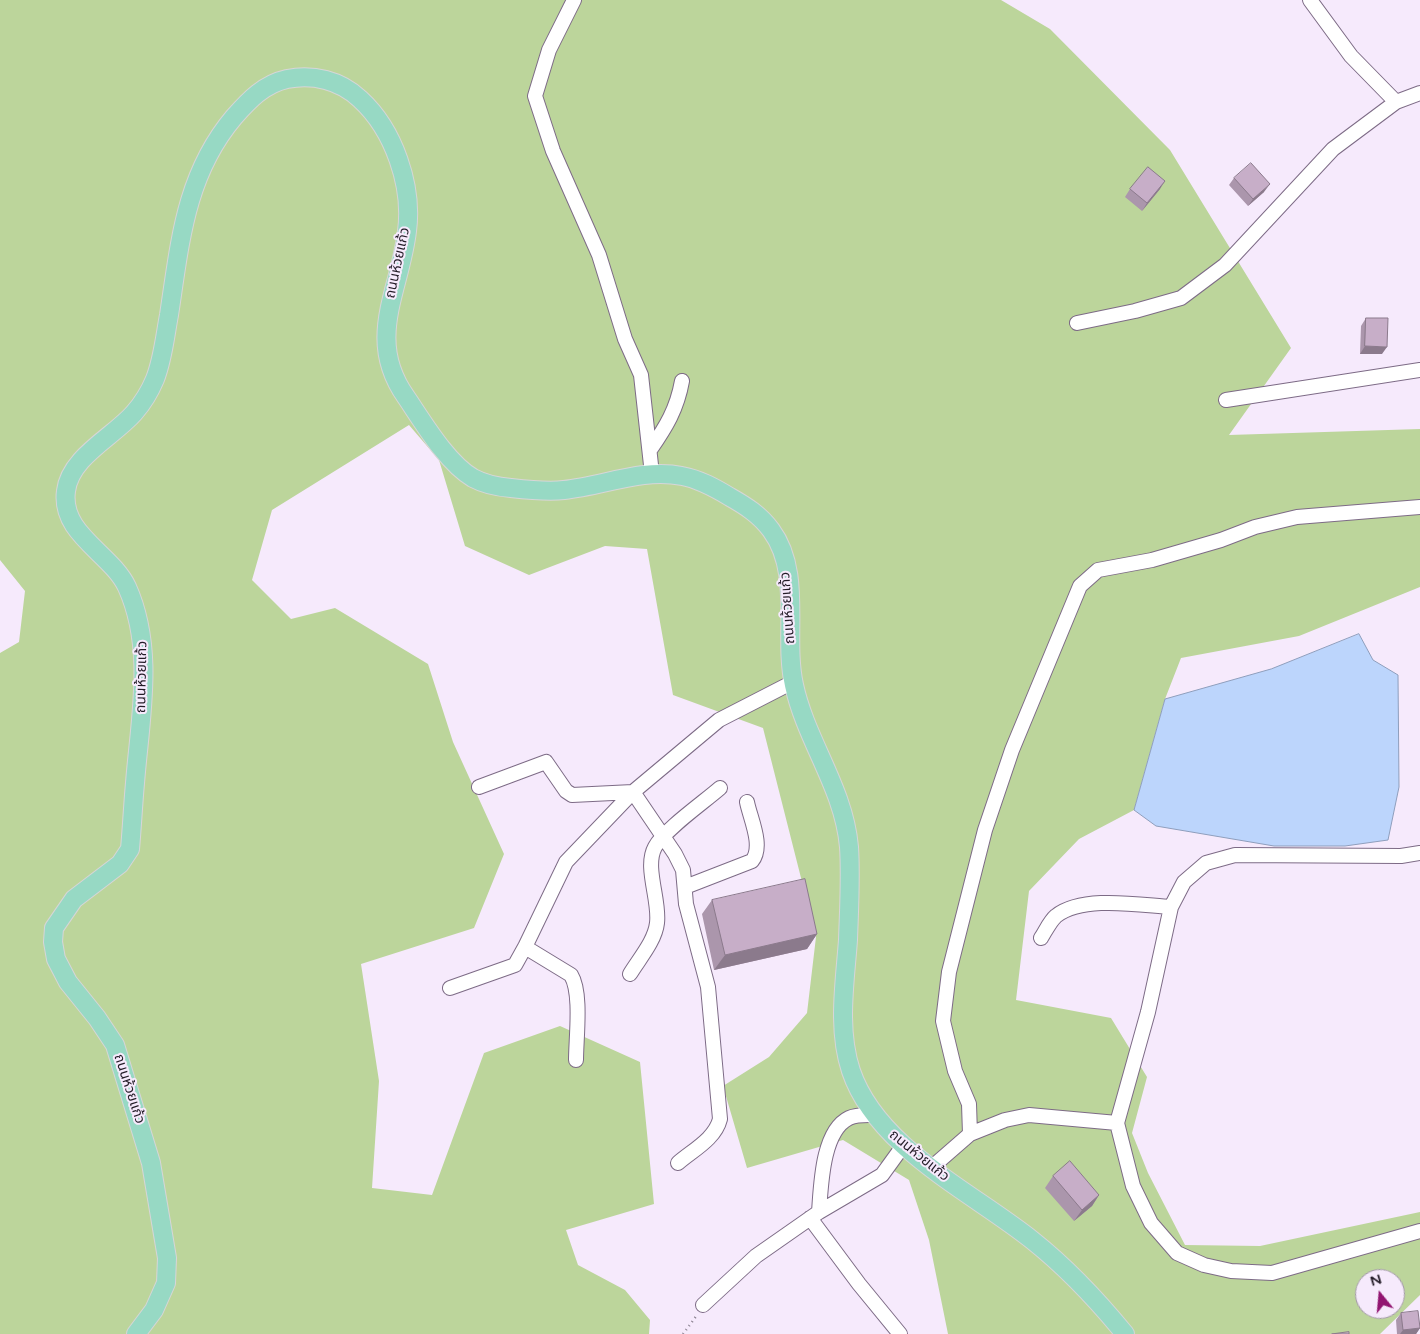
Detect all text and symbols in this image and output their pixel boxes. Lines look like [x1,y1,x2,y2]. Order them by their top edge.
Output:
street label: ถนนห้วยแก้ว [382,226,414,300]
street label: ถนนห้วยแก้ว [777,571,799,645]
street label: ถนนห้วยแก้ว [133,641,151,713]
street label: ถนนห้วยแก้ว [110,1052,148,1126]
street label: ถนนห้วยแก้ว [886,1127,952,1185]
north arrow [1355,1269,1405,1319]
text: N [1368,1270,1384,1290]

